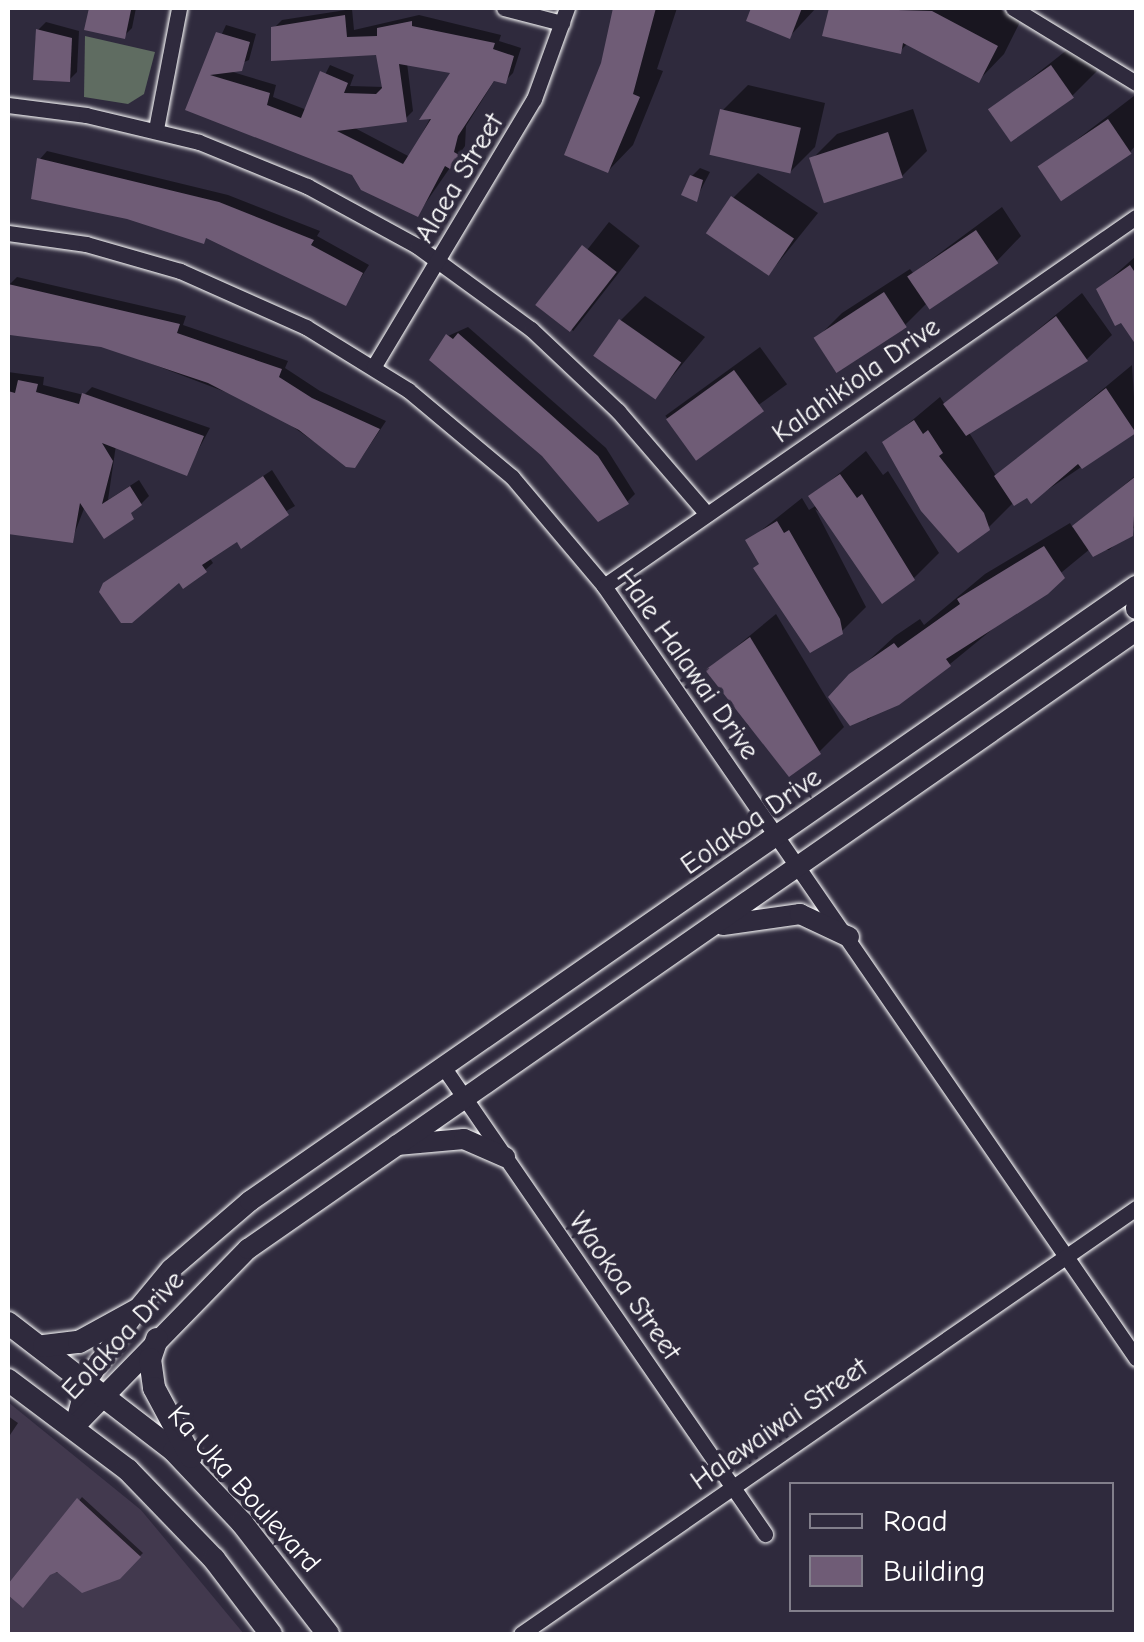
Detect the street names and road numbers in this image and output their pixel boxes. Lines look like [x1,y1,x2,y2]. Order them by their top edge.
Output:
street label: Alaea Street [407,107,511,249]
street label: Kalahikiola Drive [766,310,946,450]
street label: Hale Halawai Drive [609,562,767,766]
street label: Eolakoa Drive [674,760,828,882]
street label: Waokoa Street [562,1205,688,1367]
street label: Eolakoa Drive [55,1264,191,1406]
street label: Halewaiwai Street [684,1350,874,1498]
street label: Ka Uka Boulevard [160,1399,328,1579]

